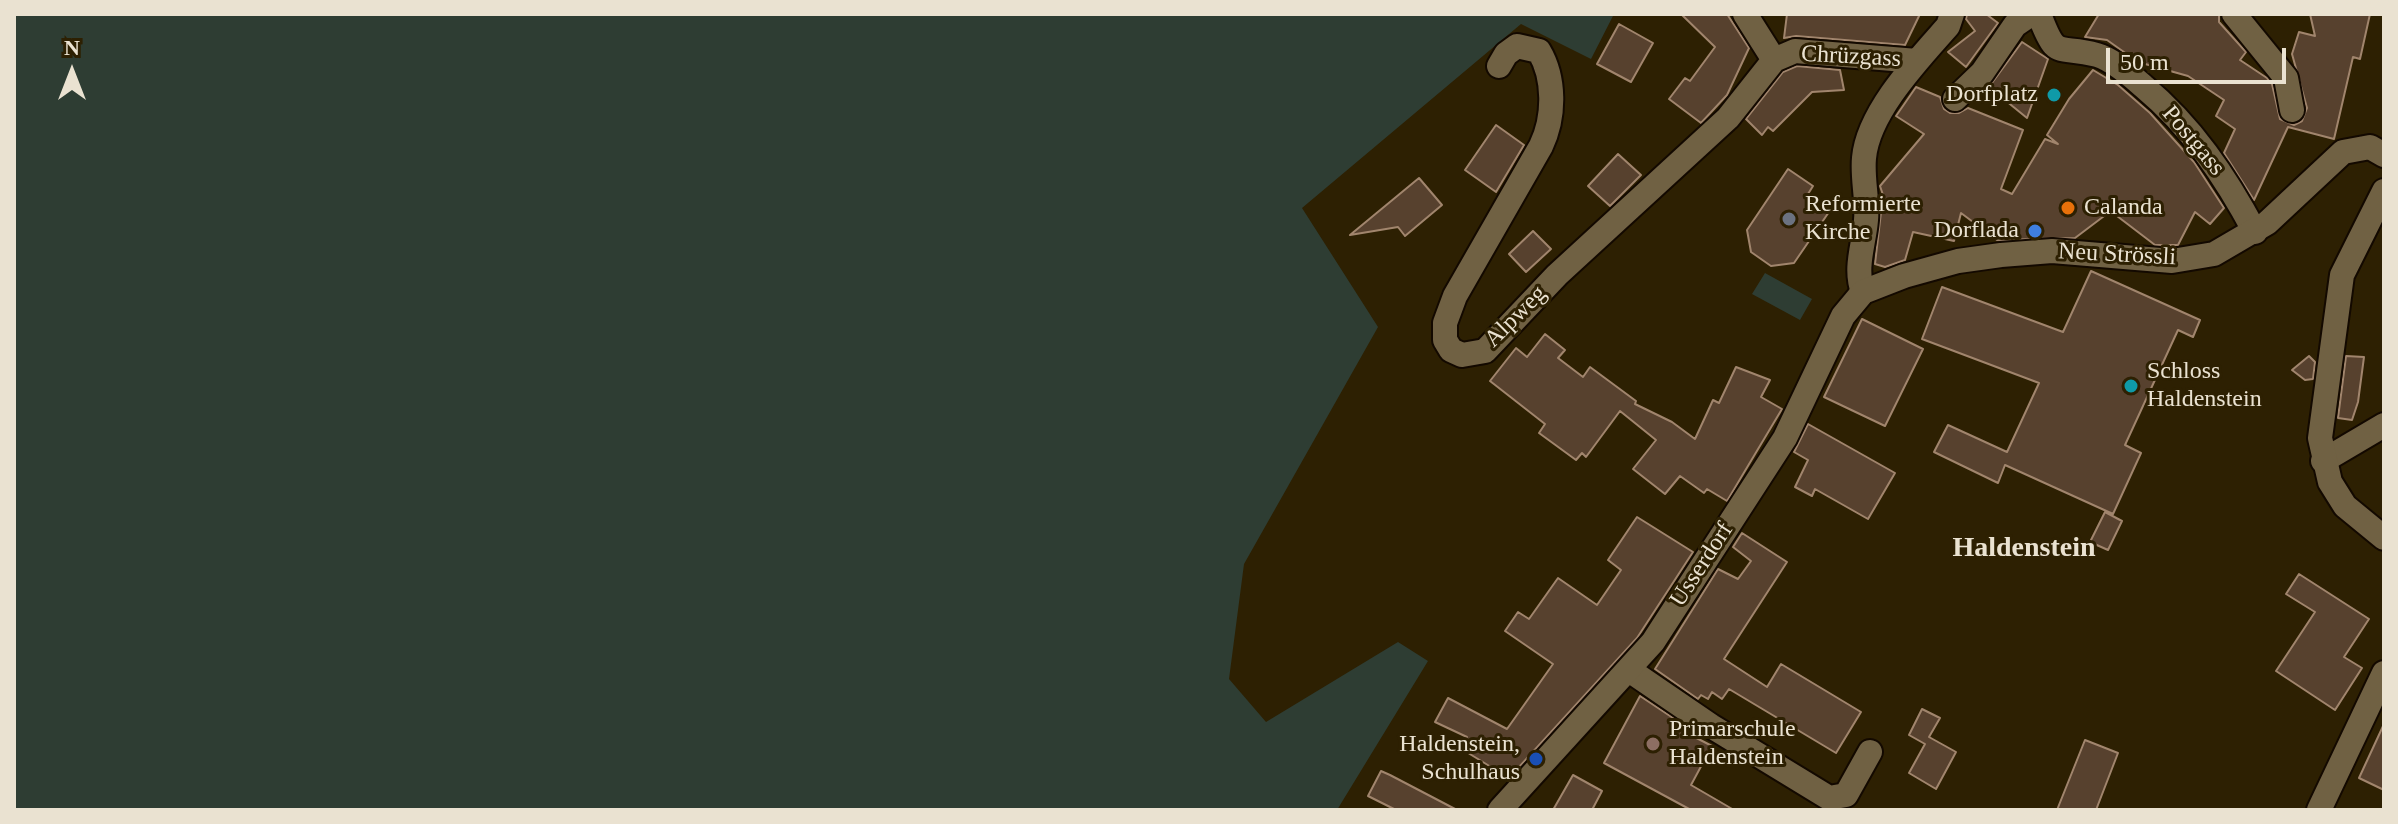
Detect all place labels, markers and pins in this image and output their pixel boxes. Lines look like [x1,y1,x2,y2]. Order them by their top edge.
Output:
place label: Dorfplatz [1946,81,2038,109]
marker: Dorfplatz [2045,86,2063,104]
place label: Reformierte Kirche [1805,191,1921,247]
place label: Calanda [2084,194,2163,222]
marker: Calanda [2059,199,2077,217]
marker: Reformierte Kirche [1780,210,1798,228]
place label: Dorflada [1934,217,2019,245]
marker: Dorflada [2026,222,2044,240]
place label: Schloss Haldenstein [2147,358,2262,414]
marker: Schloss Haldenstein [2122,377,2140,395]
place label: Primarschule Haldenstein [1669,716,1796,772]
place label: Haldenstein, Schulhaus [1399,731,1520,787]
marker: Primarschule Haldenstein [1644,735,1662,753]
marker: Haldenstein, Schulhaus [1527,750,1545,768]

